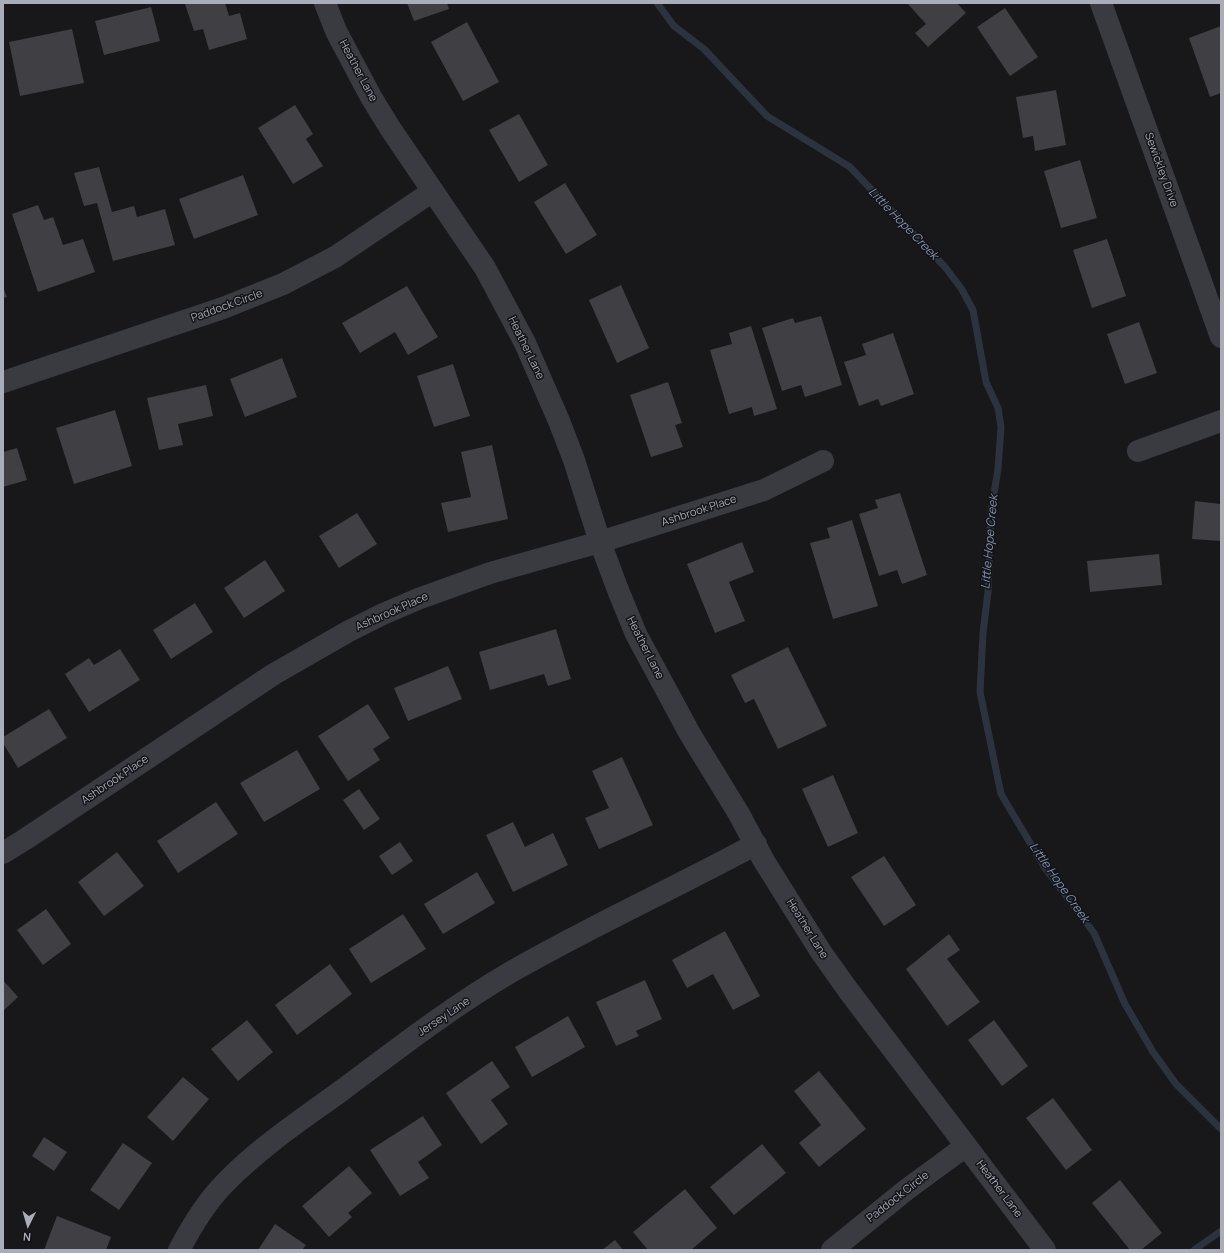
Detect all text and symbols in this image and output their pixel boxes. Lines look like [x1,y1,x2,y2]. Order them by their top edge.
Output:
street label: Heather Lane [336,38,380,104]
street label: Sewickley Drive [1141,131,1181,209]
water label: Little Hope Creek [865,185,941,263]
street label: Paddock Circle [190,287,264,325]
street label: Heather Lane [505,314,547,382]
street label: Ashbrook Place [660,493,738,529]
water label: Little Hope Creek [979,494,1001,590]
street label: Ashbrook Place [354,590,430,634]
street label: Heather Lane [624,615,666,681]
street label: Ashbrook Place [79,753,151,807]
water label: Little Hope Creek [1026,840,1092,926]
street label: Heather Lane [783,897,831,961]
street label: Jersey Lane [415,995,473,1039]
street label: Heather Lane [973,1158,1025,1220]
street label: Paddock Circle [864,1169,932,1225]
north arrow [8,1205,48,1245]
text: N [22,1230,32,1245]

